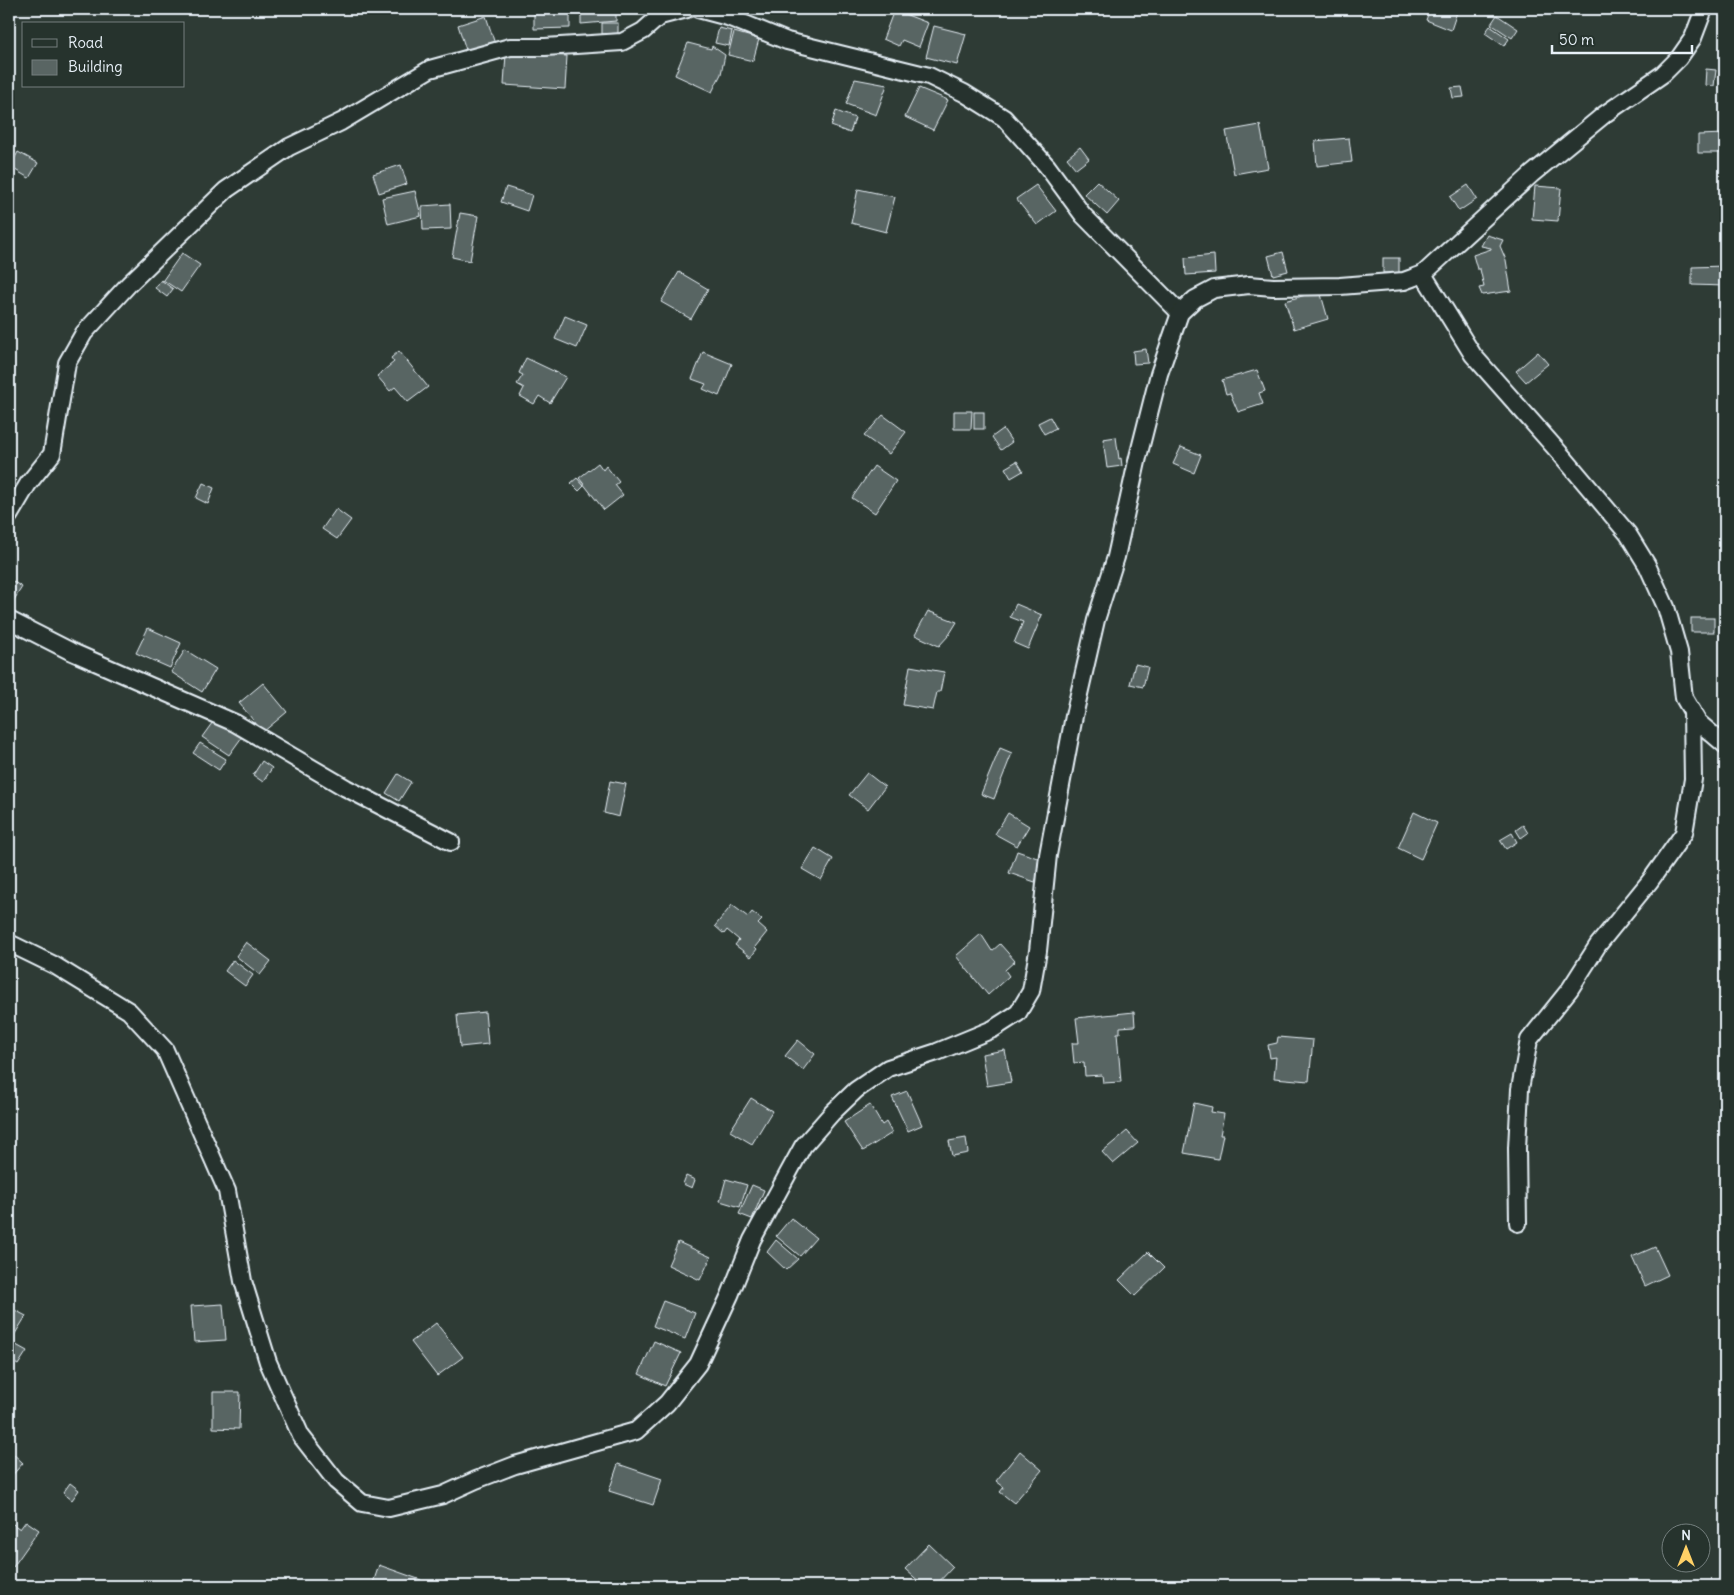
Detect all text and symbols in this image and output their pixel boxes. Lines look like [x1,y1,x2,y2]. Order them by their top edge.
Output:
legend [22,22,185,88]
scale bar [1552,22,1692,54]
text: 50 m [1559,30,1594,49]
text: Road [68,33,103,52]
text: Building [68,57,123,76]
north arrow [1662,1522,1712,1572]
text: N [1681,1526,1691,1544]

